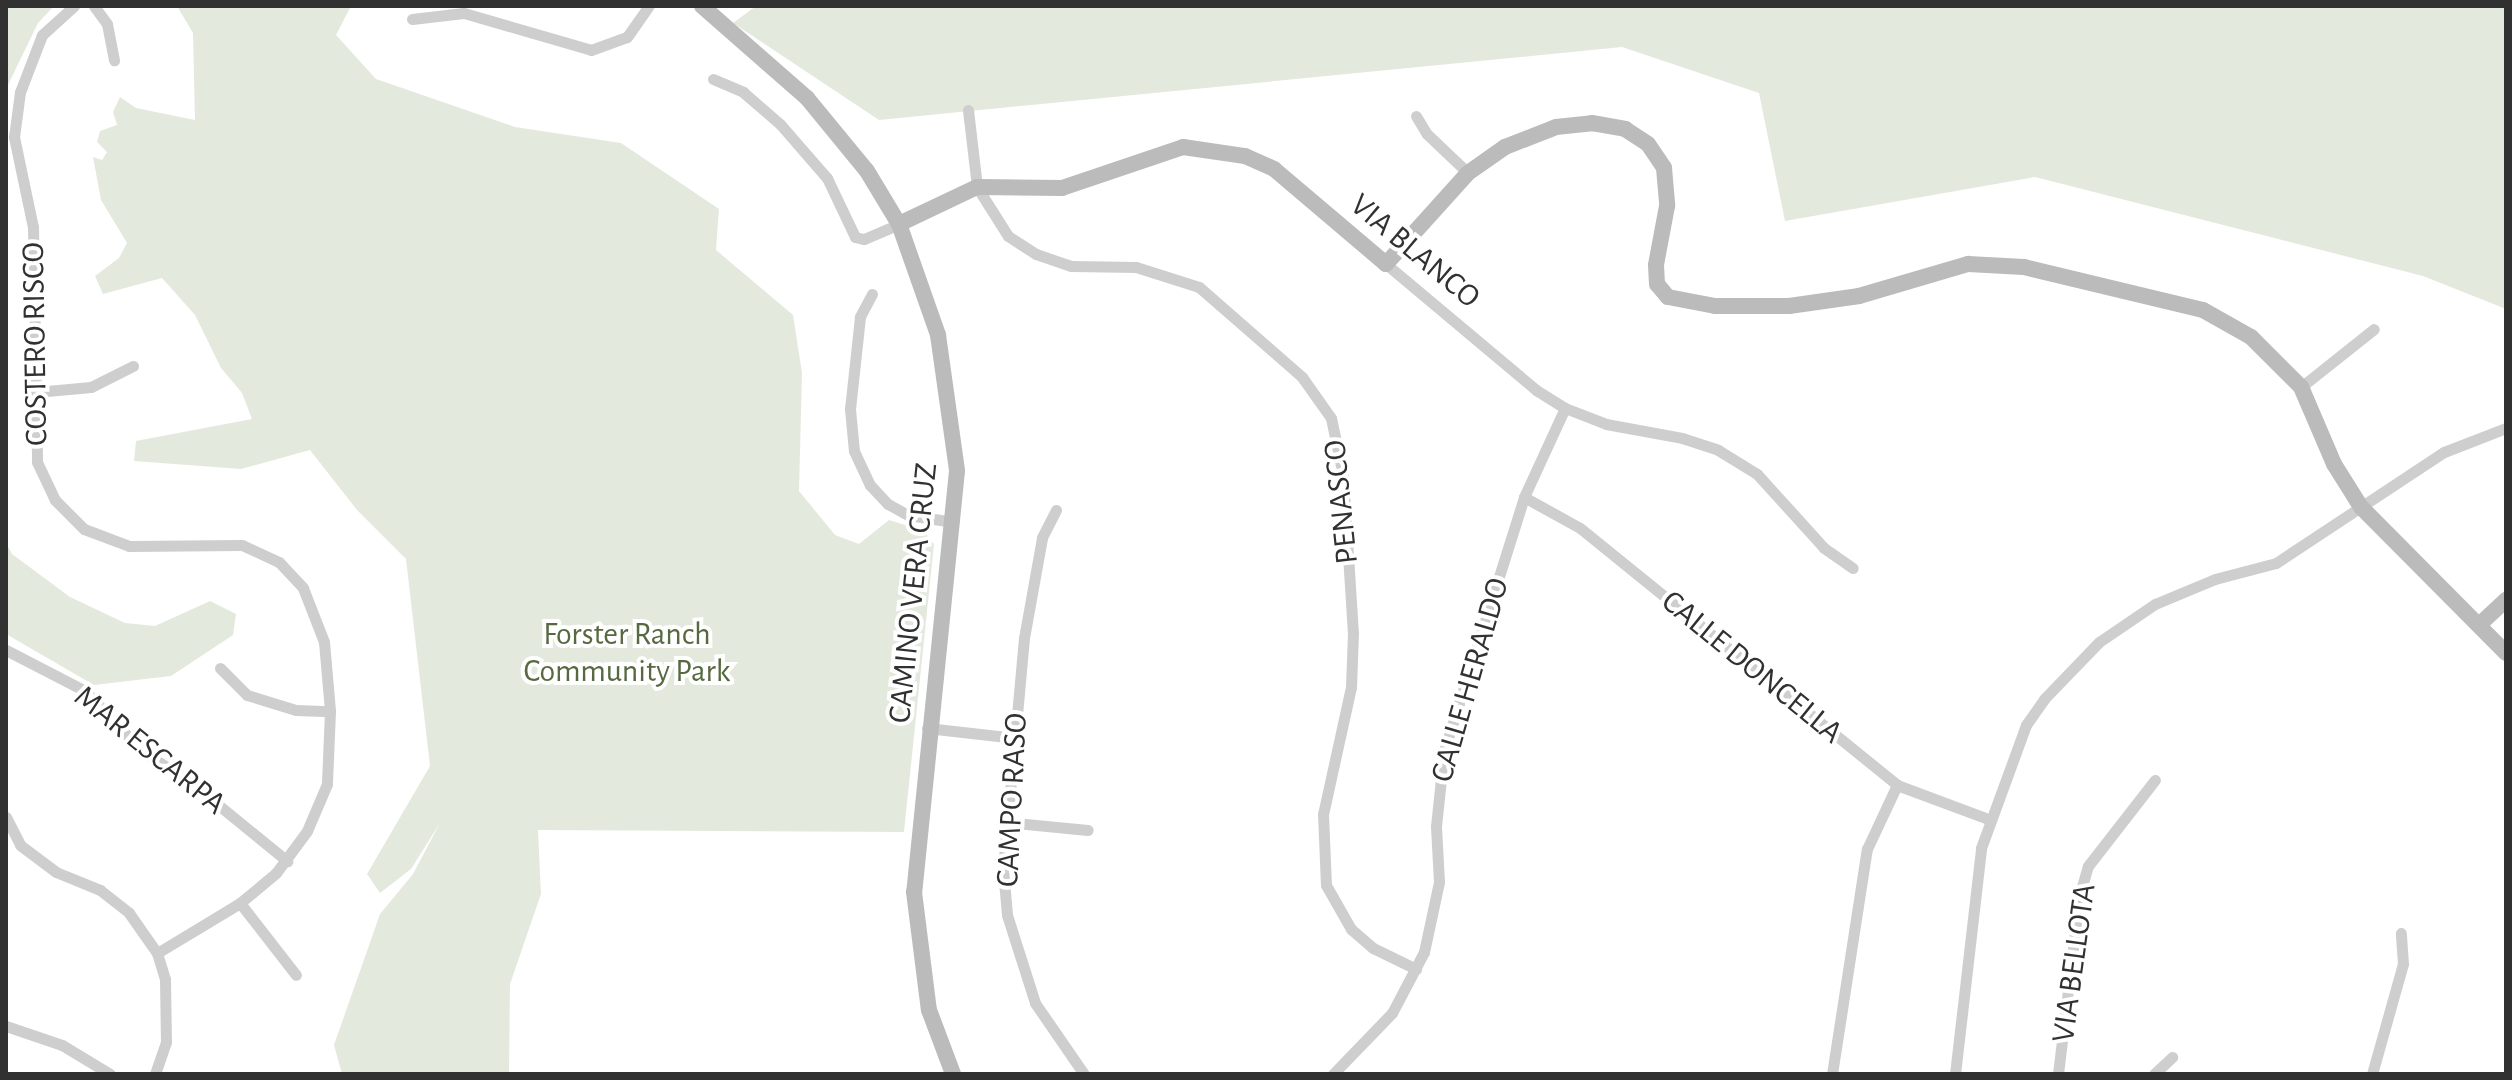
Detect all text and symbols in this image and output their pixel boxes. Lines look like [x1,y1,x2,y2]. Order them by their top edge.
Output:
street label: VIA BLANCO [1342,186,1488,316]
street label: COSTERO RISCO [14,242,56,446]
street label: PENASCO [1315,438,1367,566]
street label: CAMINO VERA CRUZ [880,461,946,725]
street label: CALLE HERALDO [1423,574,1517,786]
street label: CALLE DONCELLA [1654,582,1850,752]
park label: Forster Ranch Community Park [524,616,730,691]
street label: MAR ESCARPA [67,677,233,823]
street label: CAMPO RASO [988,712,1036,888]
street label: VIA BELLOTA [2044,881,2104,1045]

